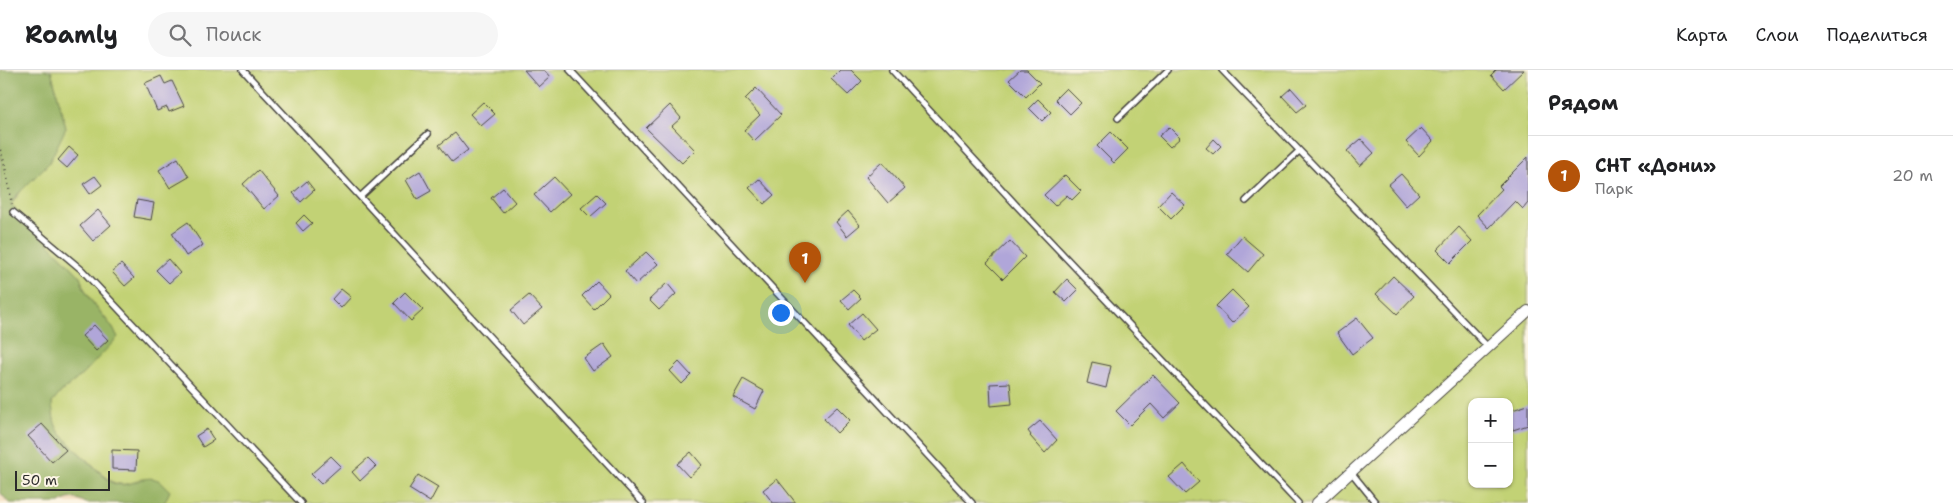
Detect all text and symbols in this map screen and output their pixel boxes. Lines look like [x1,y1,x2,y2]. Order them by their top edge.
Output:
search box [148,12,498,57]
text: Roamly [25,19,118,51]
icon: search [166,21,194,49]
text: Поиск [206,22,261,47]
text: Карта [1676,23,1727,47]
text: Слои [1755,23,1799,47]
text: Поделиться [1827,23,1928,47]
text: Рядом [1548,89,1618,117]
text: СНТ «Дони» [1595,153,1716,178]
text: 1 [1560,165,1568,186]
text: 20 m [1892,165,1933,186]
text: Парк [1595,178,1633,199]
pin: 1 [789,242,821,283]
your location [768,300,794,326]
map controls [1468,398,1513,488]
button: + [1468,398,1513,443]
button: − [1468,443,1513,488]
scale bar [15,468,110,491]
text: 50 m [22,471,57,489]

